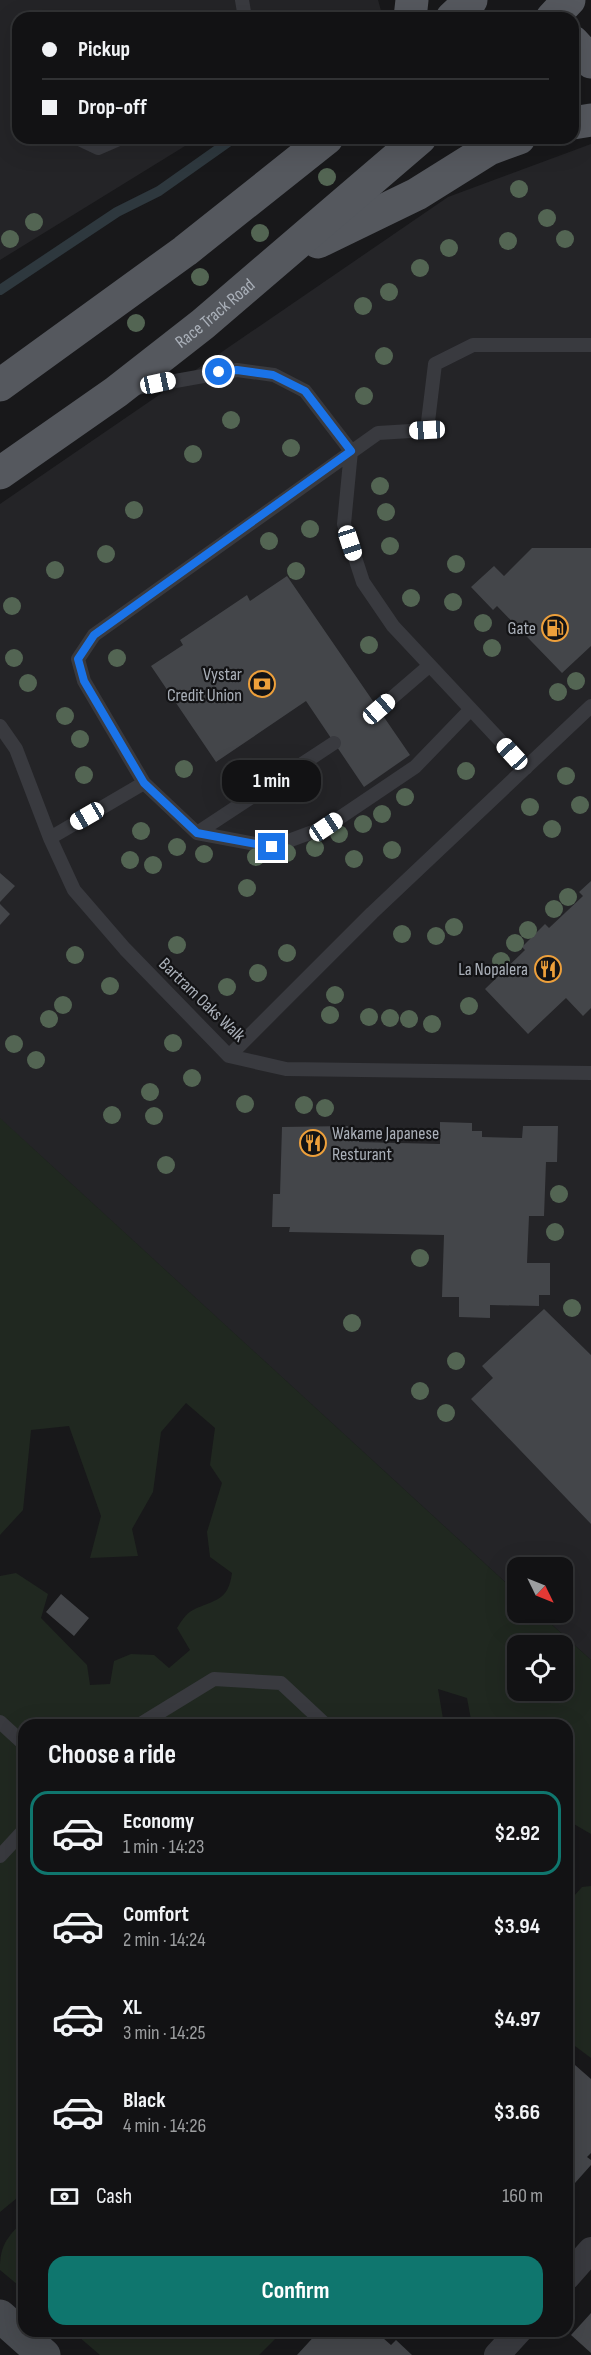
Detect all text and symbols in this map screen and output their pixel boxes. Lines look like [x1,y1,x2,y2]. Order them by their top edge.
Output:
text: Pickup [78,36,130,63]
text: Drop-off [78,94,147,121]
street label: Race Track Road [171,274,259,352]
route start [205,358,232,385]
car [139,370,177,396]
car [409,420,445,440]
car [336,523,364,563]
fuel station icon: Gate [540,613,570,643]
place label: Gate [508,618,536,639]
place label: Vystar Credit Union [167,664,242,706]
bank icon: Vystar Credit Union [247,669,277,699]
car [360,690,398,728]
car [493,735,531,773]
callout: 1 min [222,760,322,802]
text: 1 min [253,769,290,793]
car [67,799,107,833]
car [306,809,346,845]
route end [258,833,285,860]
street label: Bartram Oaks Walk [154,954,250,1047]
restaurant icon: La Nopalera [533,954,563,984]
place label: La Nopalera [458,959,528,980]
place label: Wakame Japanese Resturant [332,1123,439,1165]
restaurant icon: Wakame Japanese Resturant [298,1128,328,1158]
north arrow [507,1557,573,1623]
map controls [507,1557,573,1701]
button: locate [507,1635,573,1701]
text: Choose a ride [48,1739,176,1771]
icon: car [51,1806,105,1860]
text: Economy [123,1808,194,1835]
text: $2.92 [494,1820,540,1847]
text: 1 min · 14:23 [123,1835,204,1859]
icon: car [51,1899,105,1953]
text: Comfort [123,1901,189,1928]
text: $3.94 [494,1913,540,1940]
text: 2 min · 14:24 [123,1928,206,1952]
icon: car [51,1992,105,2046]
text: XL [123,1994,142,2021]
text: $4.97 [494,2006,540,2033]
text: 3 min · 14:25 [123,2021,205,2045]
icon: car [51,2085,105,2139]
text: Black [123,2087,165,2114]
text: $3.66 [494,2099,540,2126]
text: 4 min · 14:26 [123,2114,206,2138]
icon: cash [48,2180,81,2213]
text: Cash [96,2183,132,2210]
text: 160 m [502,2184,543,2208]
button: Confirm [48,2256,543,2325]

